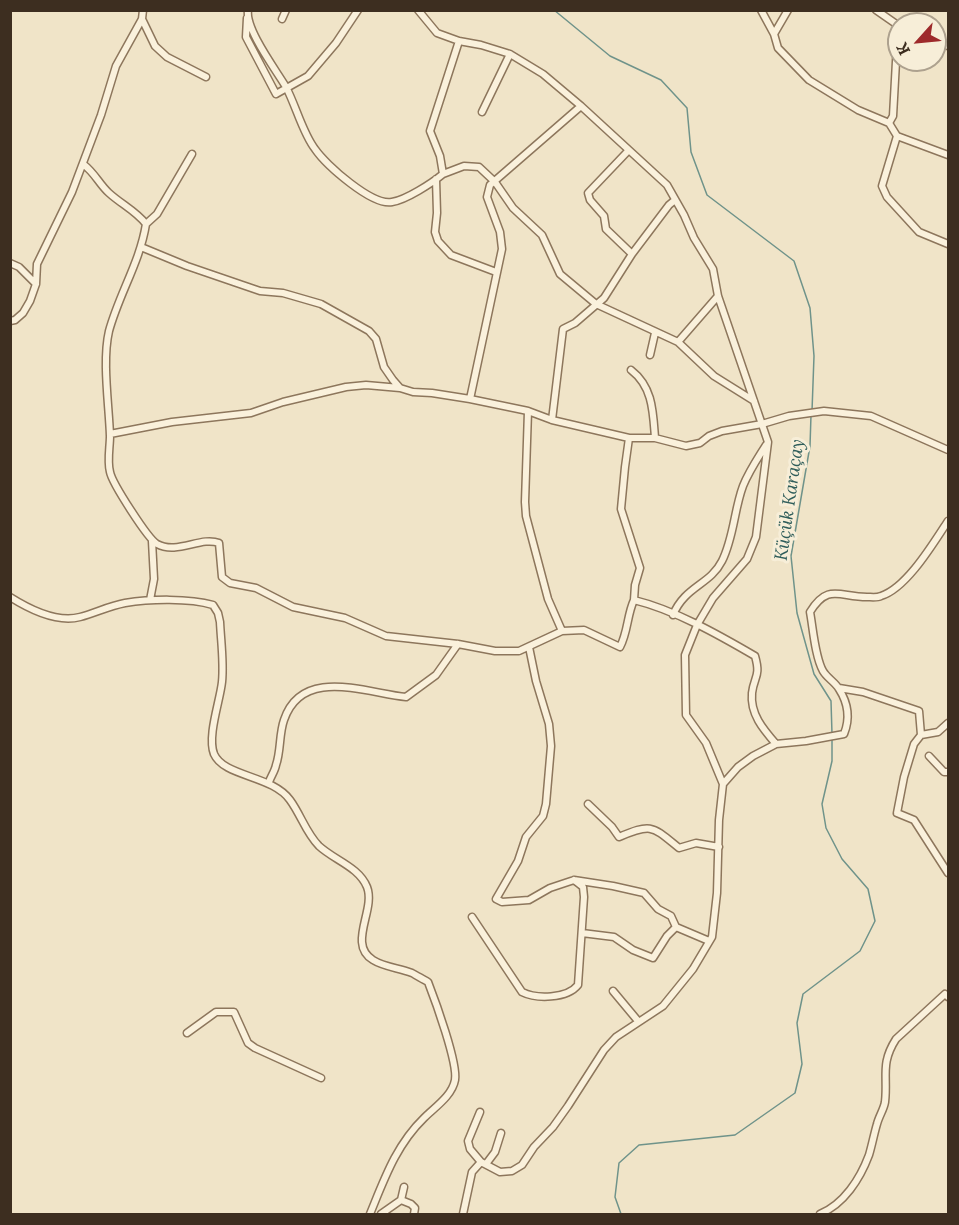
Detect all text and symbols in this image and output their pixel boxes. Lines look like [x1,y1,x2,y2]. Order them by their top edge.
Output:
north arrow [887,12,947,72]
text: K [891,40,914,59]
water label: Küçük Karaçay [771,438,809,562]

